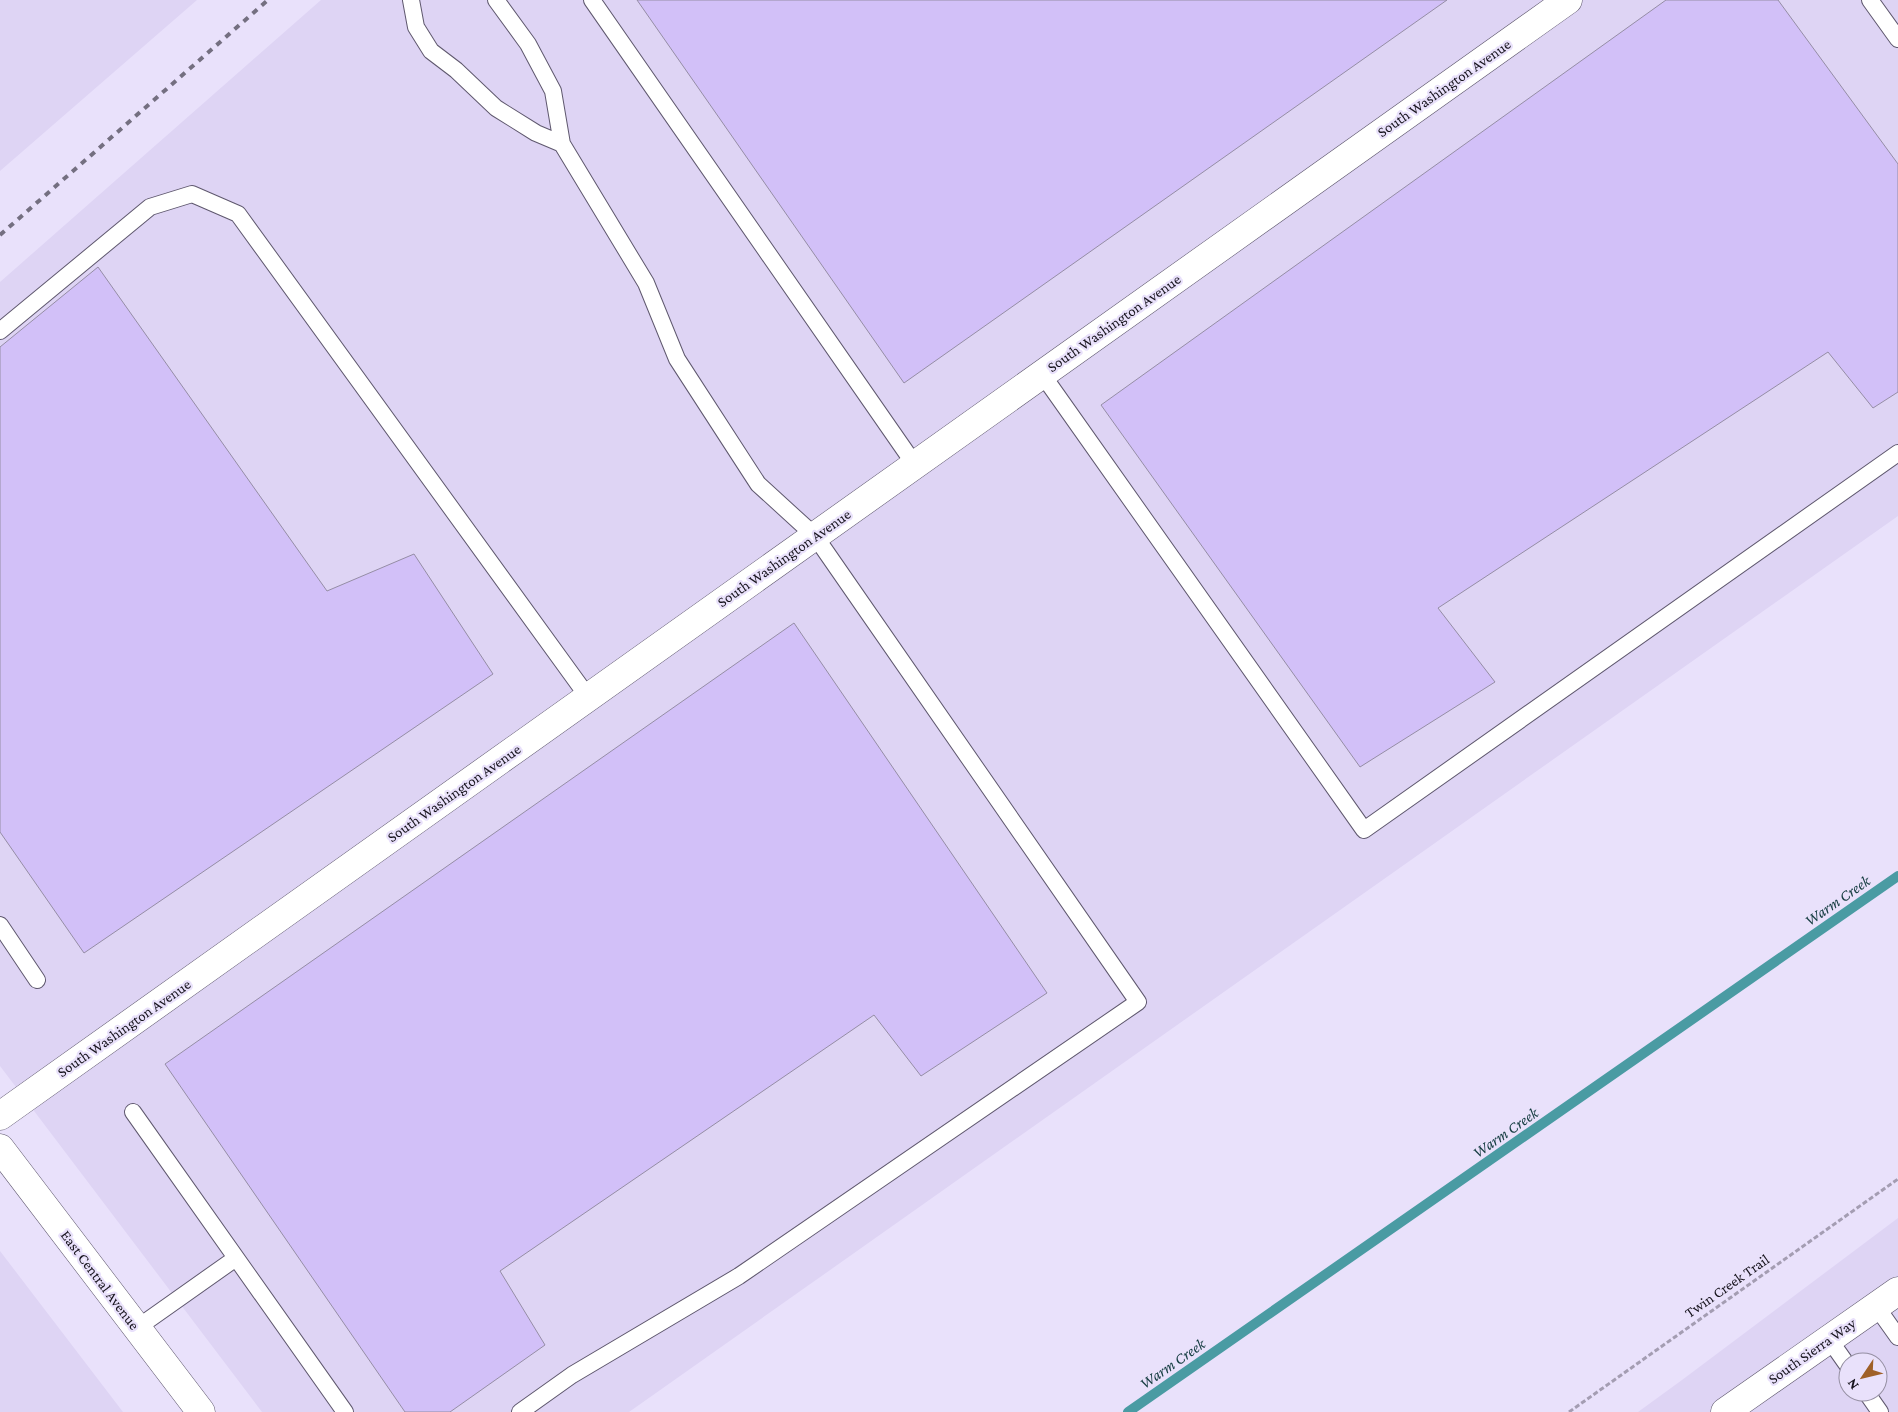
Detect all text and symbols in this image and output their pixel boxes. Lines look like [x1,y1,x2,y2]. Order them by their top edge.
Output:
street label: South Washington Avenue [1374,36,1515,141]
street label: South Washington Avenue [1044,271,1185,376]
street label: South Washington Avenue [714,506,855,611]
street label: South Washington Avenue [384,741,525,846]
water label: Warm Creek [1801,871,1874,929]
street label: South Washington Avenue [54,976,195,1081]
water label: Warm Creek [1469,1103,1542,1161]
street label: East Central Avenue [57,1227,143,1333]
street label: Twin Creek Trail [1682,1251,1772,1321]
street label: South Sierra Way [1765,1315,1859,1388]
water label: Warm Creek [1136,1334,1209,1392]
north arrow [1838,1352,1888,1402]
text: N [1843,1376,1862,1393]

